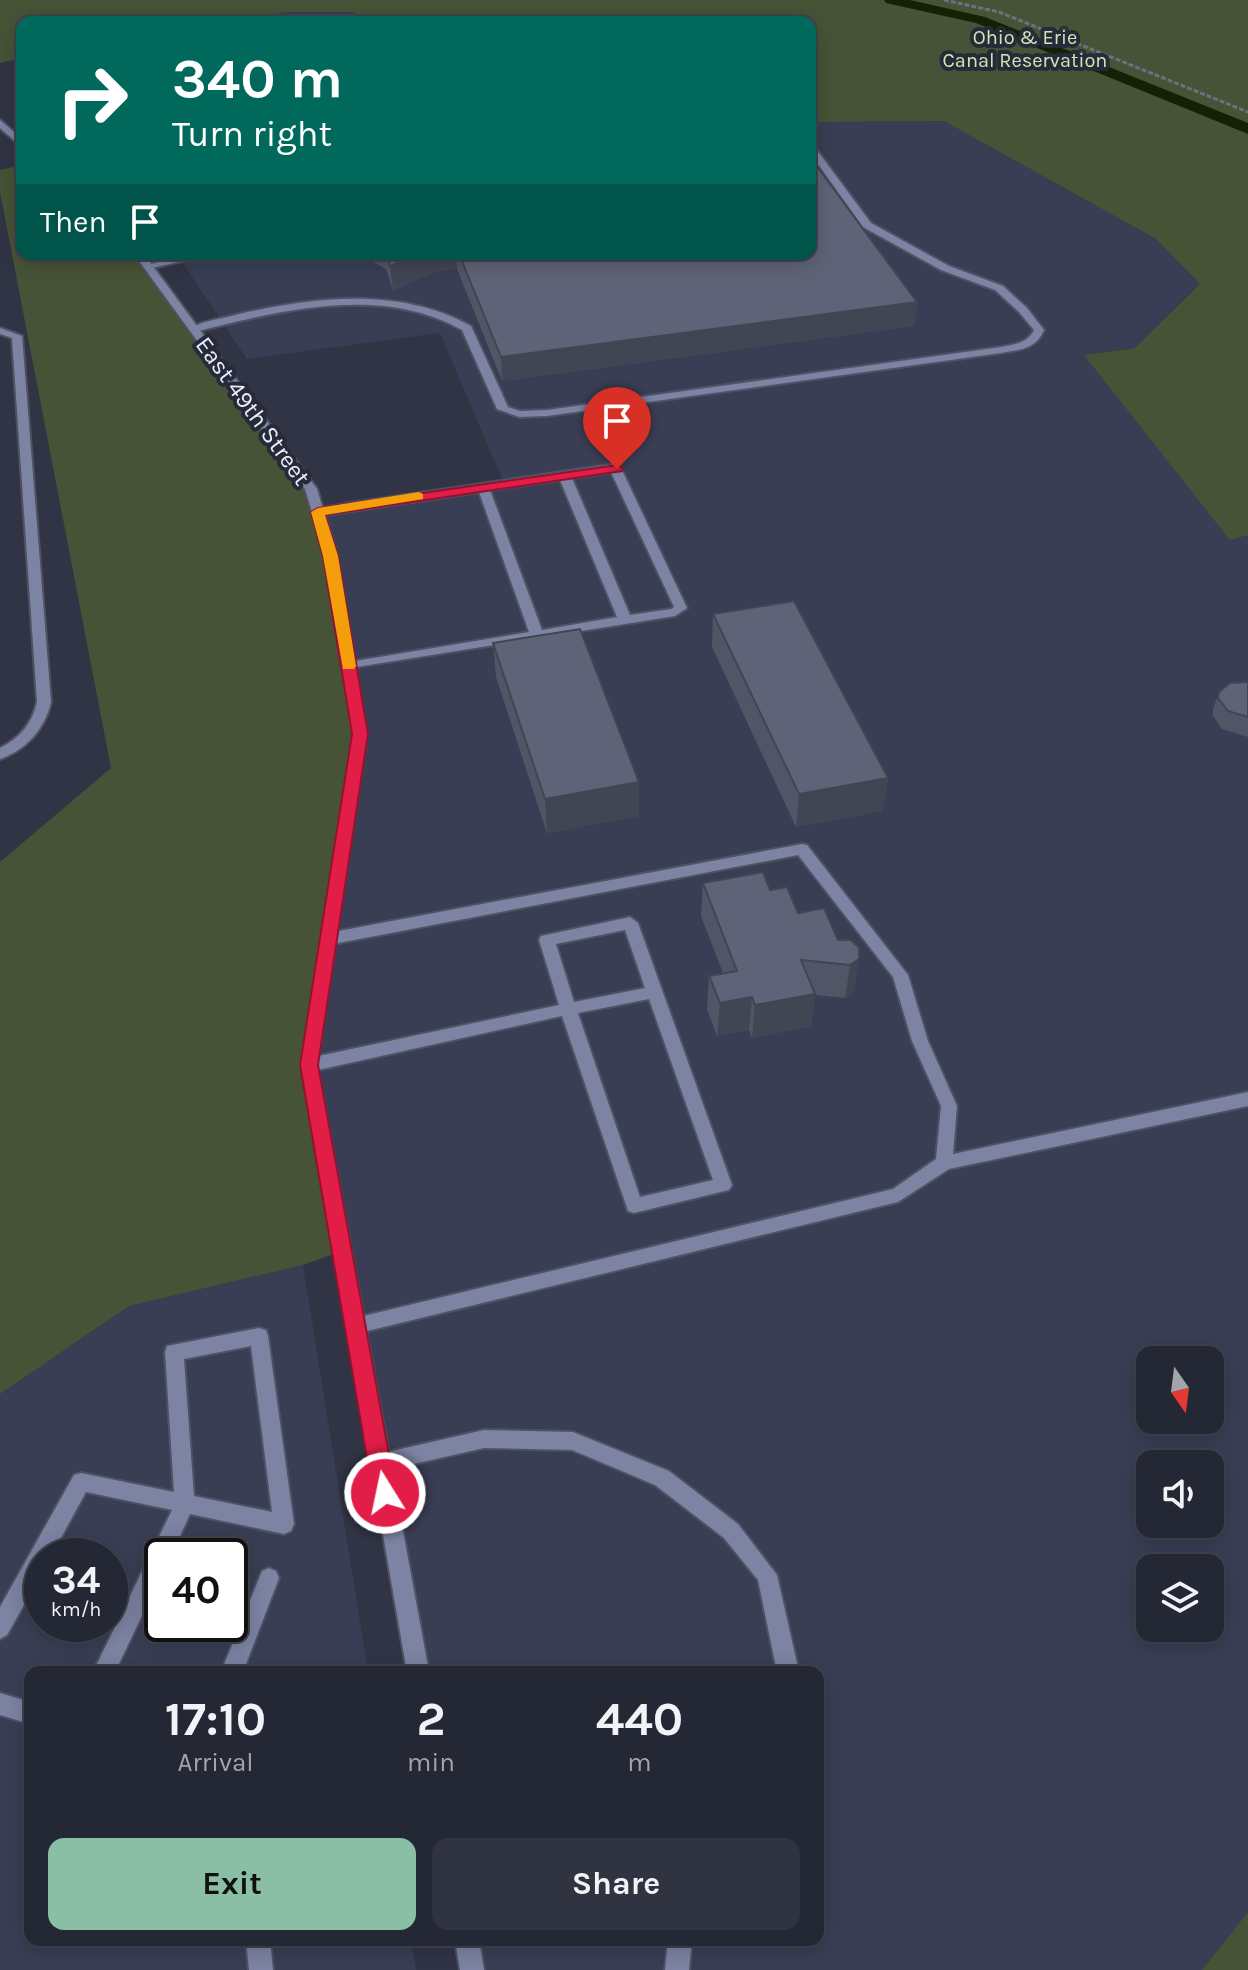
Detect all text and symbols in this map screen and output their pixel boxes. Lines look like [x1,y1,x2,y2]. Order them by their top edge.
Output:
park label: Ohio & Erie Canal Reservation [943,26,1107,72]
text: 340 m [172,46,343,111]
icon: right [40,48,144,152]
text: Turn right [172,113,332,155]
icon: arrive [123,200,167,244]
text: Then [40,204,107,240]
street label: East 49th Street [190,331,316,491]
pin [583,387,651,469]
icon: arrive [595,399,639,443]
north arrow [1136,1346,1224,1434]
map controls [1136,1346,1224,1642]
button: sound [1136,1450,1224,1538]
position arrow [343,1451,427,1535]
speed limit sign: 40 [144,1538,248,1642]
button: layers [1136,1554,1224,1642]
text: 34 [52,1556,100,1603]
text: km/h [51,1598,101,1621]
text: 17:10 [165,1691,266,1747]
text: 2 [416,1691,445,1747]
text: 440 [596,1691,683,1747]
text: Arrival [177,1747,254,1778]
text: min [407,1747,455,1778]
text: m [627,1747,652,1778]
button: Exit [48,1838,416,1930]
button: Share [432,1838,800,1930]

